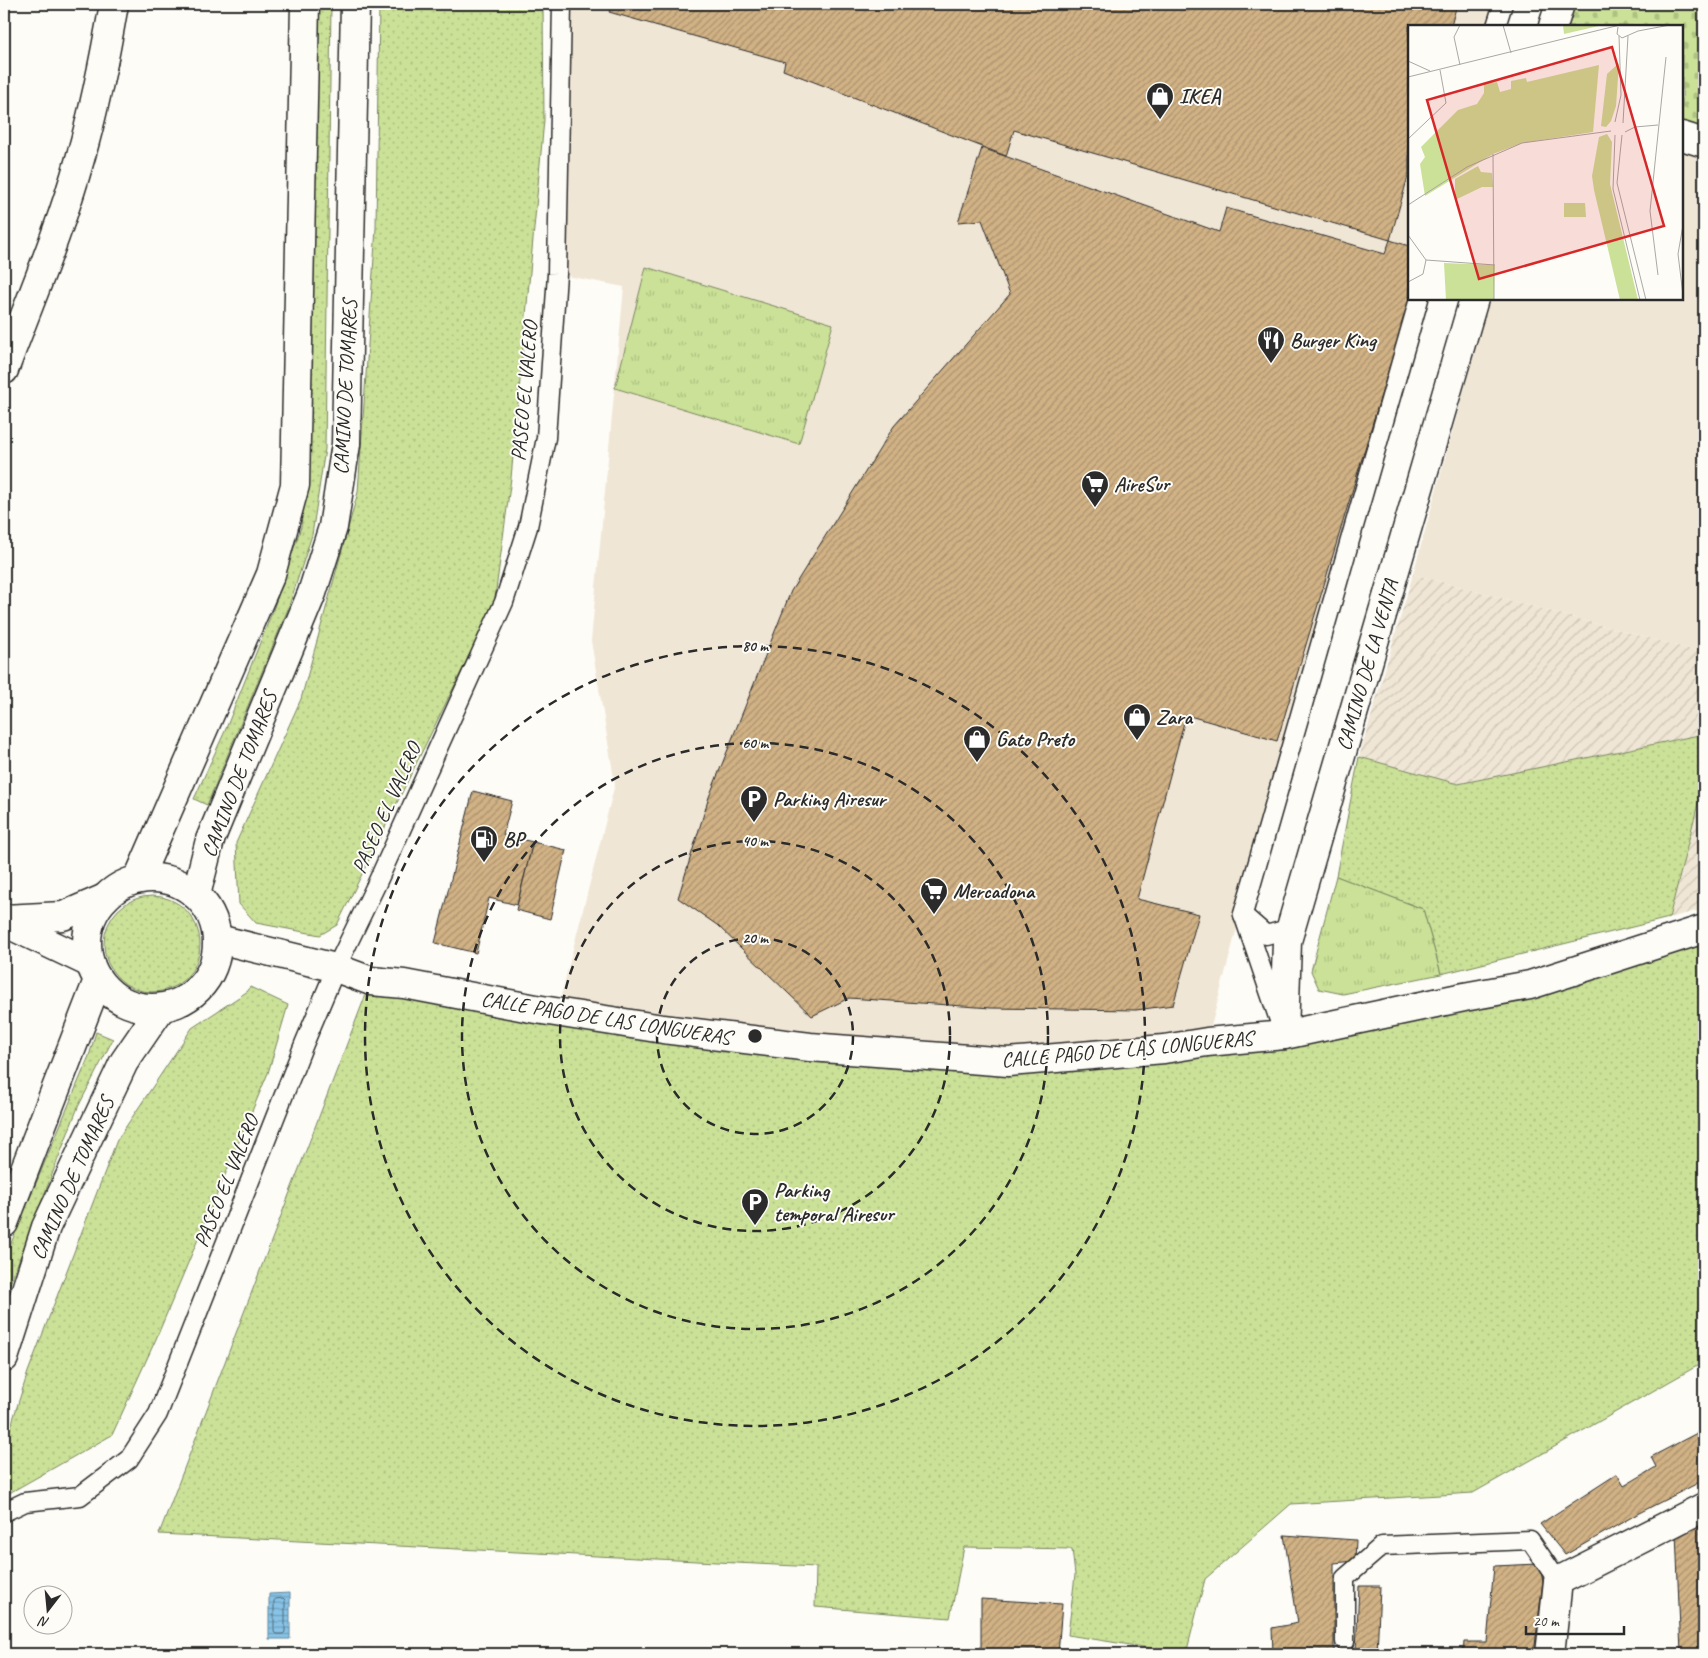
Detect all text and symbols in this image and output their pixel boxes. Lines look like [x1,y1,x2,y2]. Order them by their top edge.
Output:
inset map [1408,25,1683,300]
shop icon: IKEA [1145,81,1175,120]
place label: IKEA [1179,83,1222,109]
street label: CAMINO DE TOMARES [327,296,363,475]
street label: PASEO EL VALERO [505,317,543,462]
restaurant icon: Burger King [1256,325,1286,364]
place label: Burger King [1290,327,1378,353]
supermarket icon: AireSur [1080,469,1110,508]
place label: AireSur [1114,471,1172,497]
street label: CAMINO DE LA VENTA [1330,575,1404,753]
text: 80 m [742,637,769,656]
street label: CAMINO DE TOMARES [195,685,284,861]
shop icon: Zara [1122,702,1152,741]
place label: Zara [1156,704,1193,730]
shop icon: Gato Preto [962,724,992,763]
place label: Gato Preto [996,726,1075,752]
text: 60 m [742,734,769,753]
street label: PASEO EL VALERO [346,736,427,877]
parking icon: Parking Airesur [739,784,769,823]
place label: Parking Airesur [773,786,888,812]
fuel station icon: BP [469,824,499,863]
place label: BP [503,826,527,852]
text: 40 m [742,832,769,851]
supermarket icon: Mercadona [919,876,949,915]
place label: Mercadona [953,878,1036,904]
text: 20 m [742,929,769,948]
street label: CALLE PAGO DE LAS LONGUERAS [479,985,736,1051]
street label: CALLE PAGO DE LAS LONGUERAS [1000,1025,1258,1073]
centre of rings [746,1027,764,1045]
street label: CAMINO DE TOMARES [24,1090,121,1263]
street label: PASEO EL VALERO [188,1109,265,1251]
place label: Parking temporal Airesur [774,1177,896,1227]
parking icon: Parking temporal Airesur [740,1187,770,1226]
north arrow [22,1586,72,1636]
scale bar [1526,1603,1623,1635]
text: N [36,1612,51,1631]
text: 20 m [1533,1612,1560,1631]

